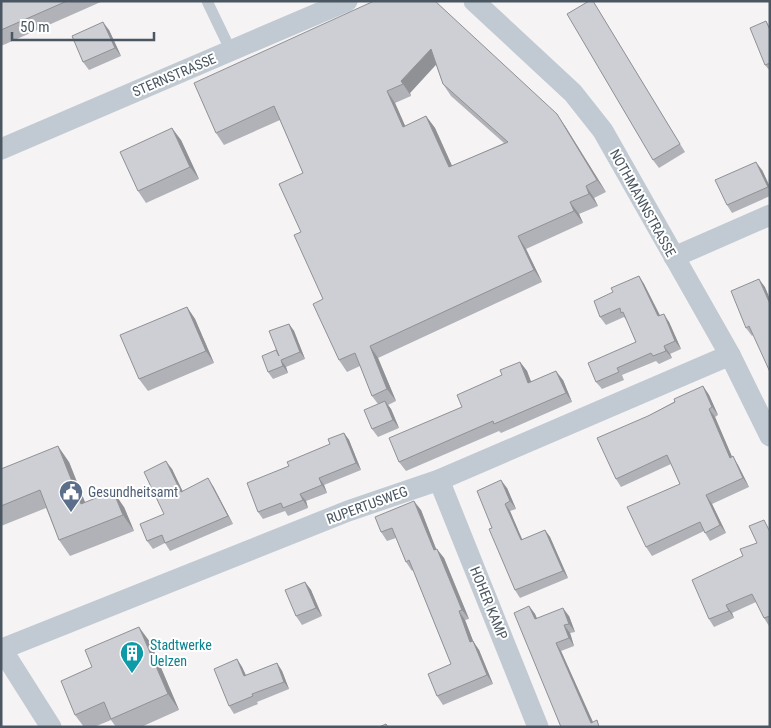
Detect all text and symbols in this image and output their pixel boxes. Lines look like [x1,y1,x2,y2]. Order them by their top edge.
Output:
scale bar [12,10,155,42]
text: 50 m [20,18,50,36]
street label: STERNSTRASSE [130,50,218,100]
street label: NOTHMANNSTRASSE [607,146,679,260]
public building icon: Gesundheitsamt [58,479,84,513]
street label: RUPERTUSWEG [324,483,410,527]
place label: Gesundheitsamt [88,484,178,500]
street label: HOHER KAMP [467,564,511,642]
place label: Stadtwerke Uelzen [150,637,212,669]
building icon: Stadtwerke Uelzen [119,640,145,674]

